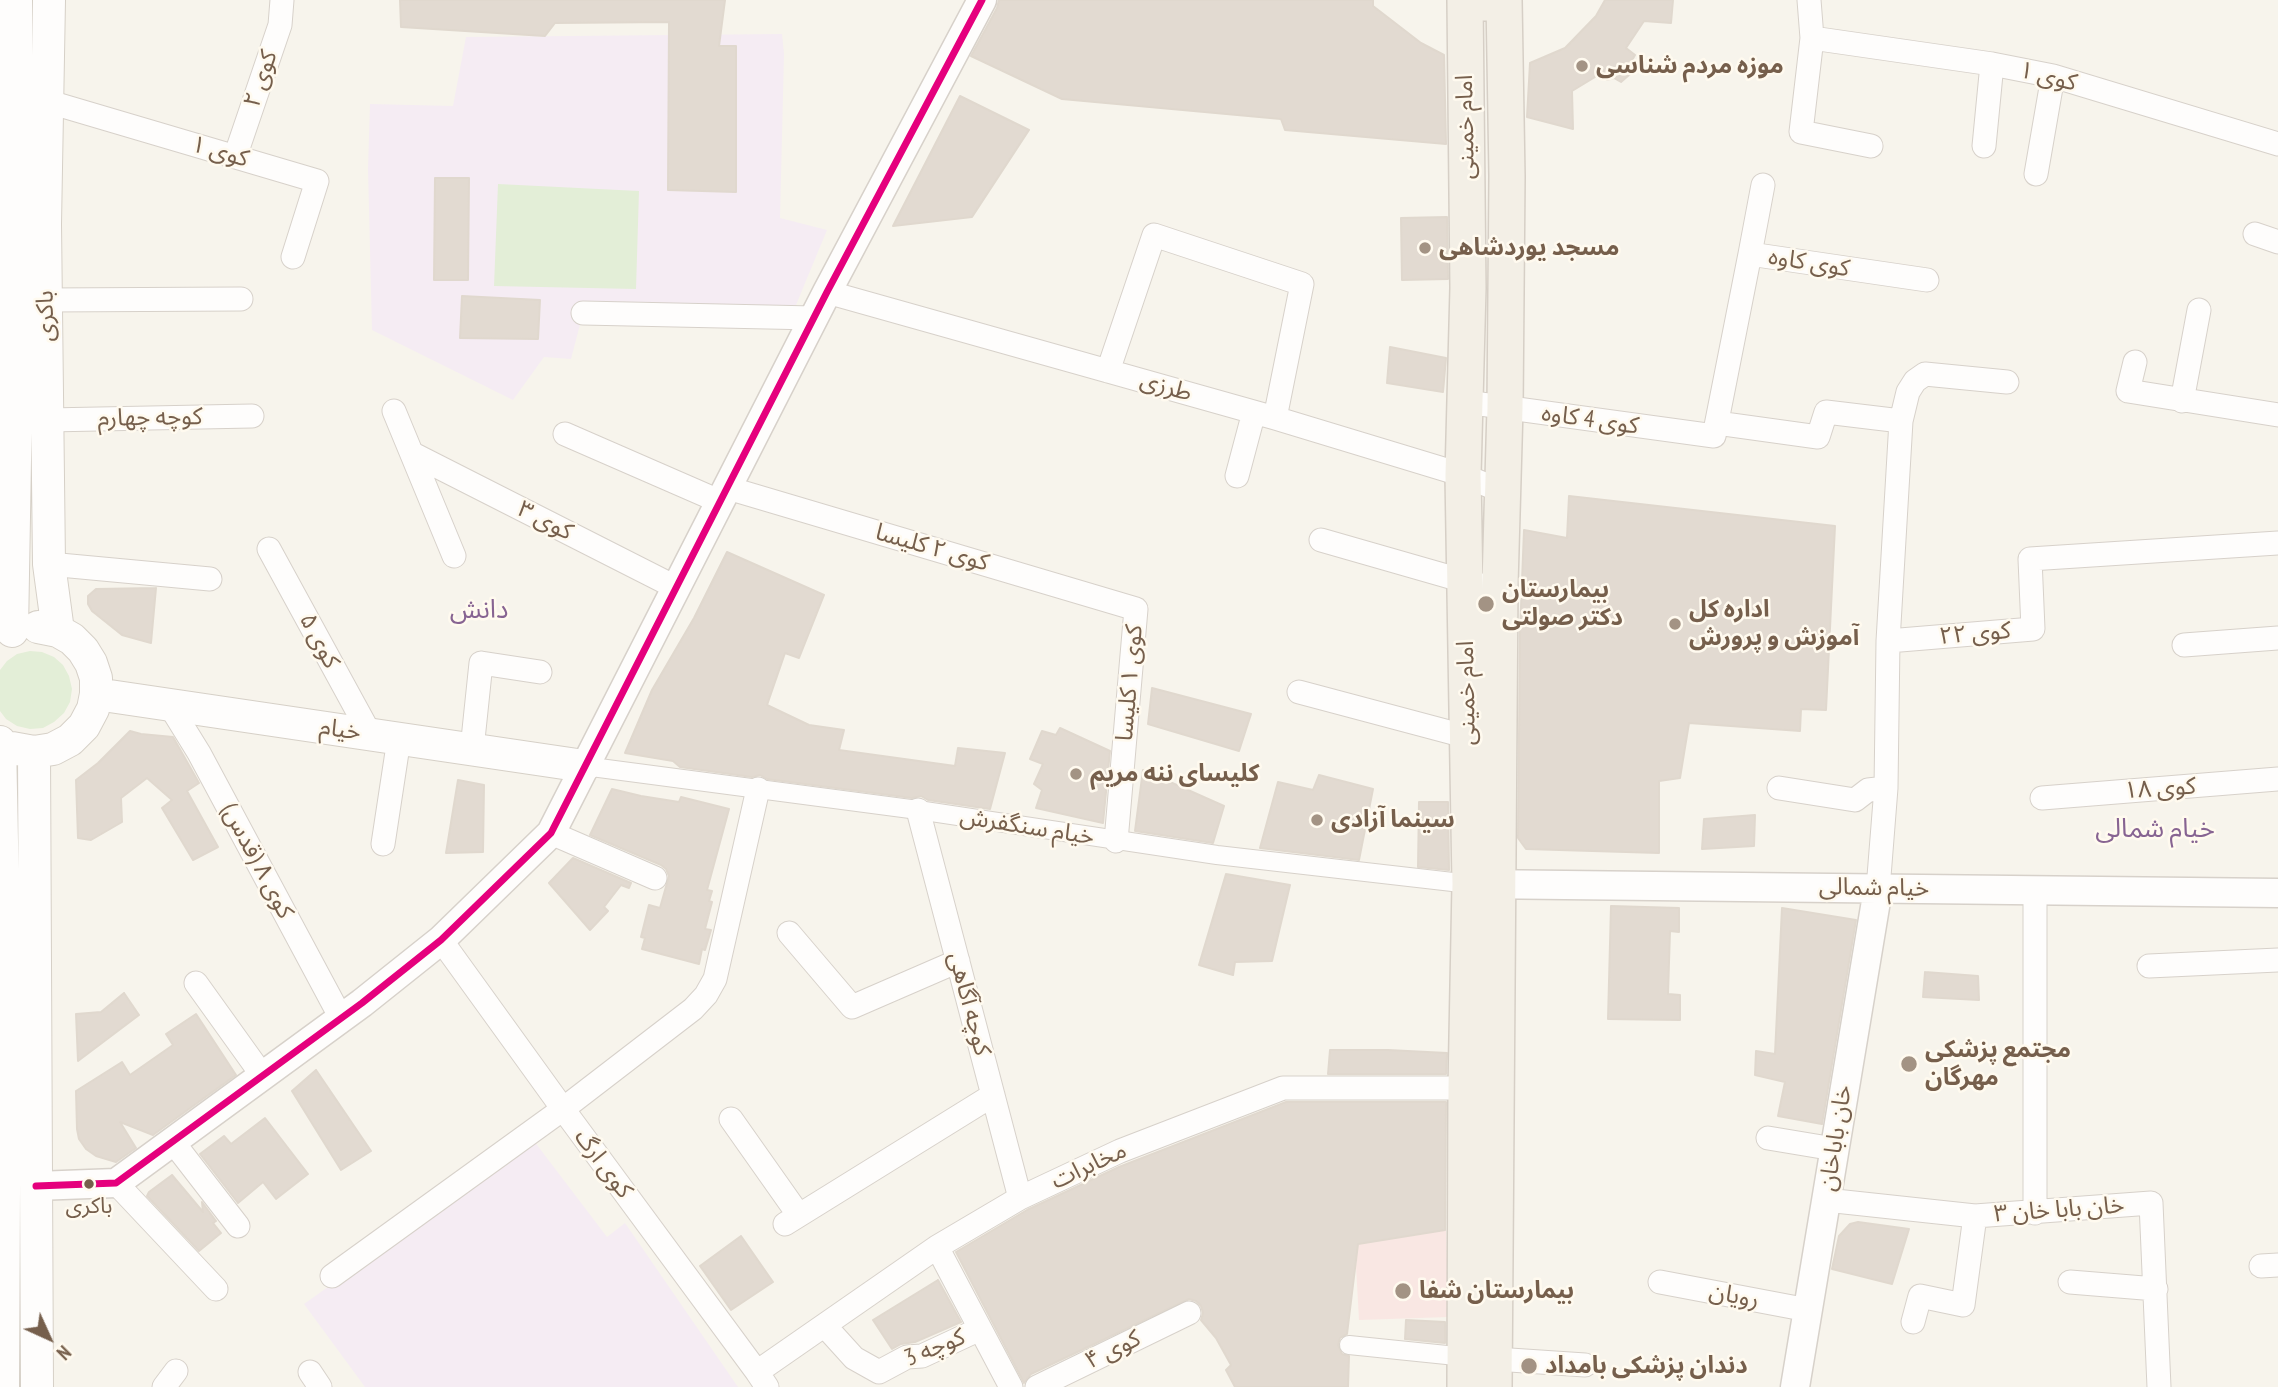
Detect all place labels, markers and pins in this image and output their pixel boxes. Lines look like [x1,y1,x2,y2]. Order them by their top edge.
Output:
place label: موزه مردم شناسی [1596,52,1784,80]
marker: موزه مردم شناسی [1574,58,1590,74]
place label: مسجد یوردشاهی [1439,234,1619,262]
marker: مسجد یوردشاهی [1417,240,1433,256]
place label: بیمارستان دکتر صولتی [1502,576,1623,632]
marker: بیمارستان دکتر صولتی [1476,594,1496,614]
place label: اداره کل آموزش و پرورش [1689,596,1859,652]
marker: اداره کل آموزش و پرورش [1667,616,1683,632]
place label: کلیسای ننه مریم [1090,760,1259,788]
marker: کلیسای ننه مریم [1068,766,1084,782]
place label: سینما آزادی [1331,806,1455,834]
marker: سینما آزادی [1309,812,1325,828]
place label: مجتمع پزشکی مهرگان [1925,1036,2071,1092]
marker: مجتمع پزشکی مهرگان [1899,1054,1919,1074]
marker: باکری [82,1177,96,1191]
place label: باکری [66,1194,112,1220]
place label: بیمارستان شفا [1419,1277,1574,1305]
marker: بیمارستان شفا [1393,1281,1413,1301]
place label: دندان‌ پزشکی بامداد [1545,1352,1748,1380]
marker: دندان‌ پزشکی بامداد [1519,1356,1539,1376]

